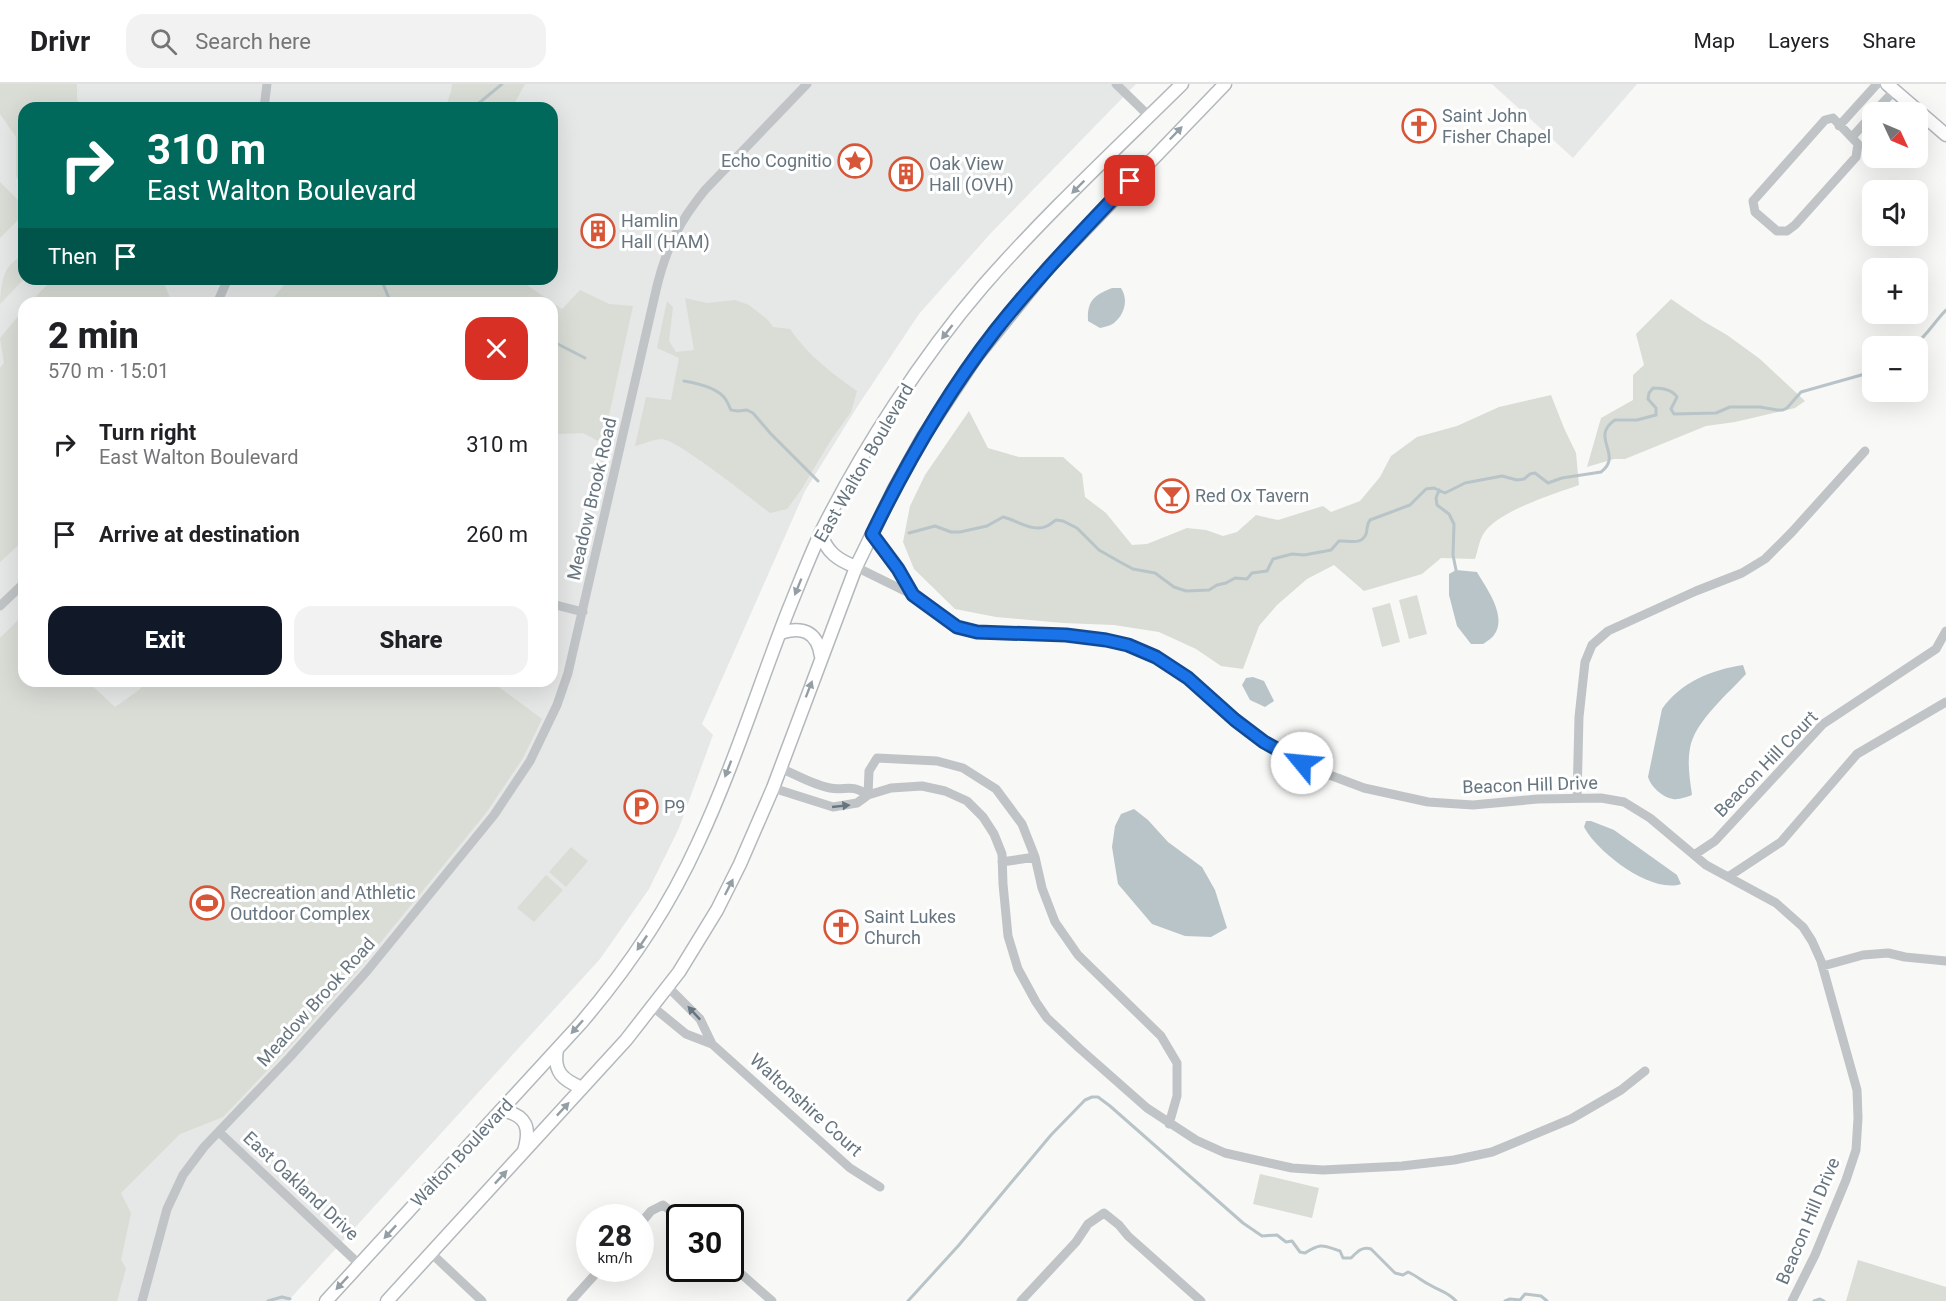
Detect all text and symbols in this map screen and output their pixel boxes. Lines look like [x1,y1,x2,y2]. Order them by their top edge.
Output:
search box [126,14,546,68]
text: Drivr [30,25,90,58]
icon: search [147,25,180,58]
text: Search here [195,29,311,54]
text: Map [1693,29,1735,53]
text: Layers [1768,29,1829,53]
text: Share [1862,29,1916,53]
north arrow [1862,102,1928,168]
map controls [1862,102,1928,402]
place label: Saint John Fisher Chapel [1442,105,1551,147]
church icon: Saint John Fisher Chapel [1401,108,1437,144]
text: 310 m [147,125,266,174]
icon: right [48,126,126,204]
one-way arrow [1169,127,1183,141]
place icon: Echo Cognitio [837,143,873,179]
place label: Echo Cognitio [721,150,832,171]
place label: Oak View Hall (OVH) [929,153,1014,196]
pin [1104,155,1155,206]
building icon: Oak View Hall (OVH) [888,156,924,192]
icon: arrive [1113,164,1146,197]
text: East Walton Boulevard [147,175,416,207]
one-way arrow [1071,179,1085,193]
button: sound [1862,180,1928,246]
place label: Hamlin Hall (HAM) [621,210,710,253]
building icon: Hamlin Hall (HAM) [580,213,616,249]
icon: arrive [109,240,142,273]
text: Then [48,244,97,269]
button: + [1862,258,1928,324]
text: 2 min [48,315,139,357]
button: close [465,317,528,380]
one-way arrow [942,324,954,339]
button: − [1862,336,1928,402]
text: 570 m · 15:01 [48,359,169,383]
street label: East Walton Boulevard [810,380,918,546]
street label: Meadow Brook Road [563,416,620,582]
text: Turn right [99,420,196,445]
icon: right [48,428,81,461]
text: 310 m [466,432,528,457]
text: East Walton Boulevard [99,445,299,469]
bar icon: Red Ox Tavern [1154,478,1190,514]
place label: Red Ox Tavern [1195,485,1309,506]
icon: arrive [48,518,81,551]
text: Arrive at destination [99,522,300,547]
text: 260 m [466,522,528,547]
one-way arrow [793,578,803,596]
button: Exit [48,606,282,675]
button: Share [294,606,528,675]
one-way arrow [804,680,814,698]
street label: Beacon Hill Court [1710,706,1822,821]
position arrow [1270,731,1334,795]
one-way arrow [723,760,733,778]
street label: Beacon Hill Drive [1462,772,1598,797]
parking icon: P9 [623,789,659,825]
place label: P9 [664,796,685,817]
one-way arrow [832,801,851,811]
one-way arrow [724,878,734,895]
place label: Recreation and Athletic Outdoor Complex [230,882,416,924]
sports icon: Recreation and Athletic Outdoor Complex [189,885,225,921]
place label: Saint Lukes Church [864,906,956,948]
church icon: Saint Lukes Church [823,909,859,945]
street label: Meadow Brook Road [252,933,379,1070]
one-way arrow [637,935,648,952]
one-way arrow [687,1006,701,1020]
one-way arrow [571,1019,584,1035]
street label: Waltonshire Court [746,1049,867,1161]
street label: Walton Boulevard [406,1094,517,1211]
one-way arrow [556,1102,569,1117]
street label: East Oakland Drive [239,1127,363,1245]
street label: Beacon Hill Drive [1771,1154,1844,1287]
one-way arrow [494,1169,508,1184]
speed limit sign: 30 [666,1204,744,1282]
text: 28 [598,1218,632,1253]
one-way arrow [383,1224,397,1238]
text: km/h [597,1249,633,1267]
one-way arrow [336,1275,350,1289]

